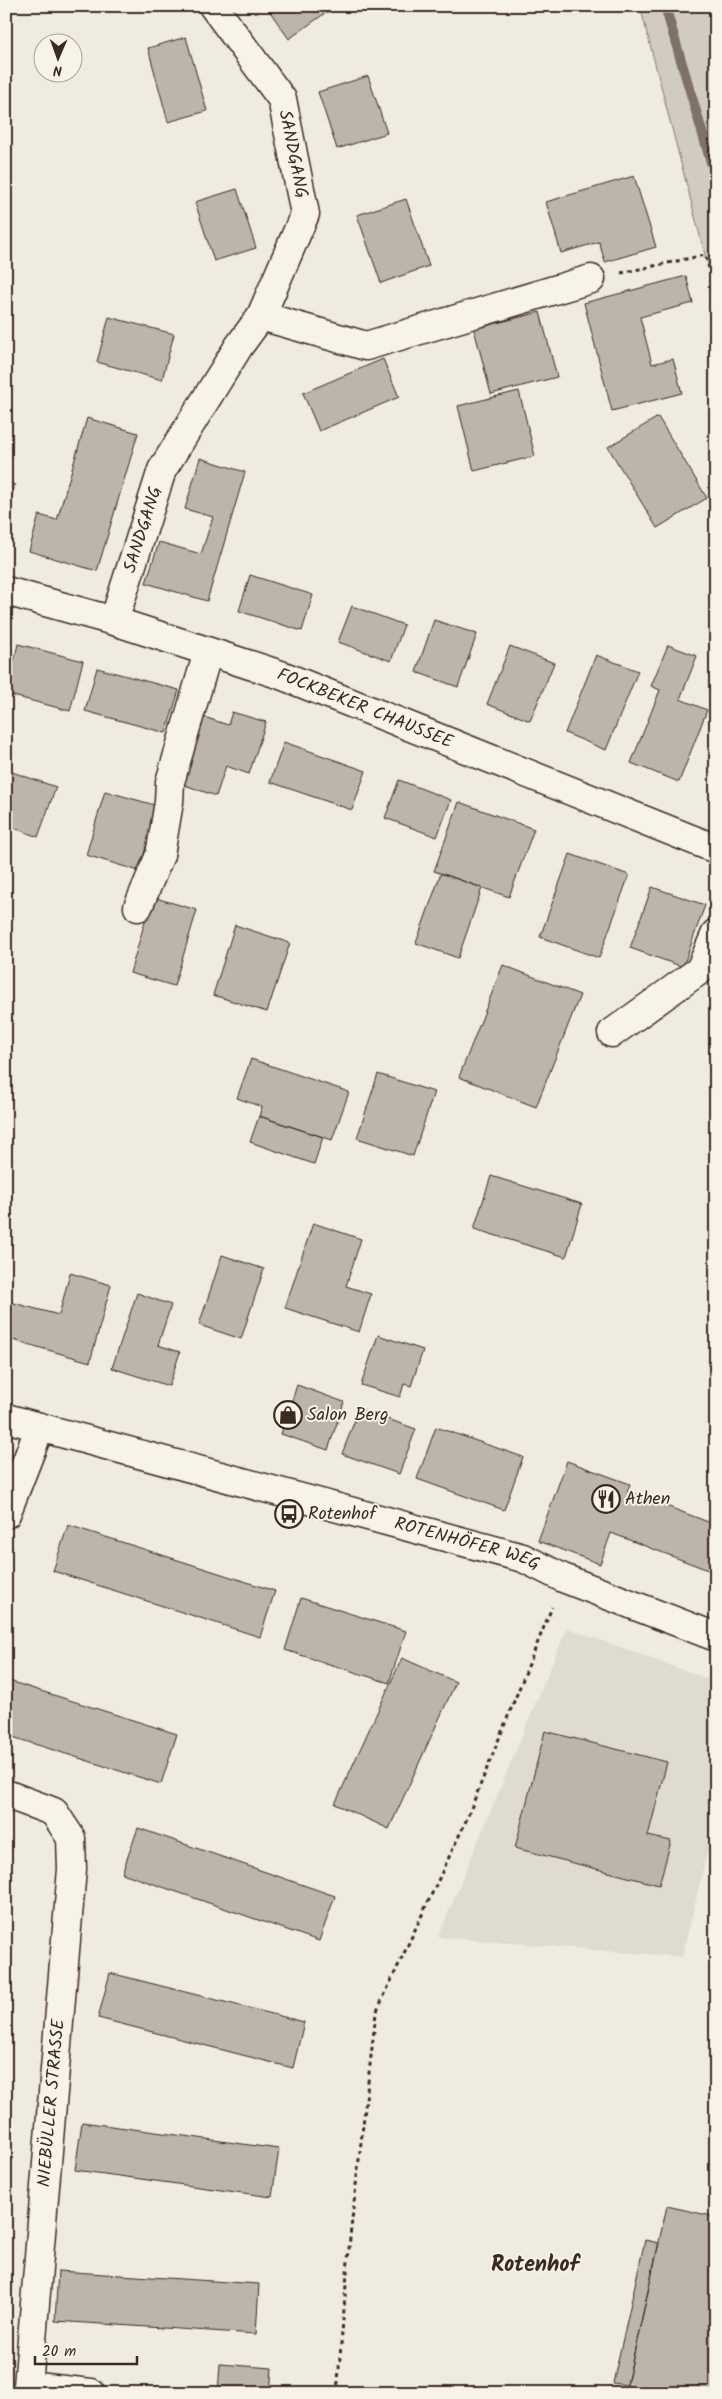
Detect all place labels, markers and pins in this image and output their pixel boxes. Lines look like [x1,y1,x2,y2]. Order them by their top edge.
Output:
shop icon: Salon Berg [273,1400,303,1430]
place label: Salon Berg [307,1401,388,1430]
restaurant icon: Athen [591,1484,621,1514]
place label: Athen [625,1485,670,1514]
bus stop icon: Rotenhof [274,1499,304,1529]
place label: Rotenhof [308,1500,378,1529]

